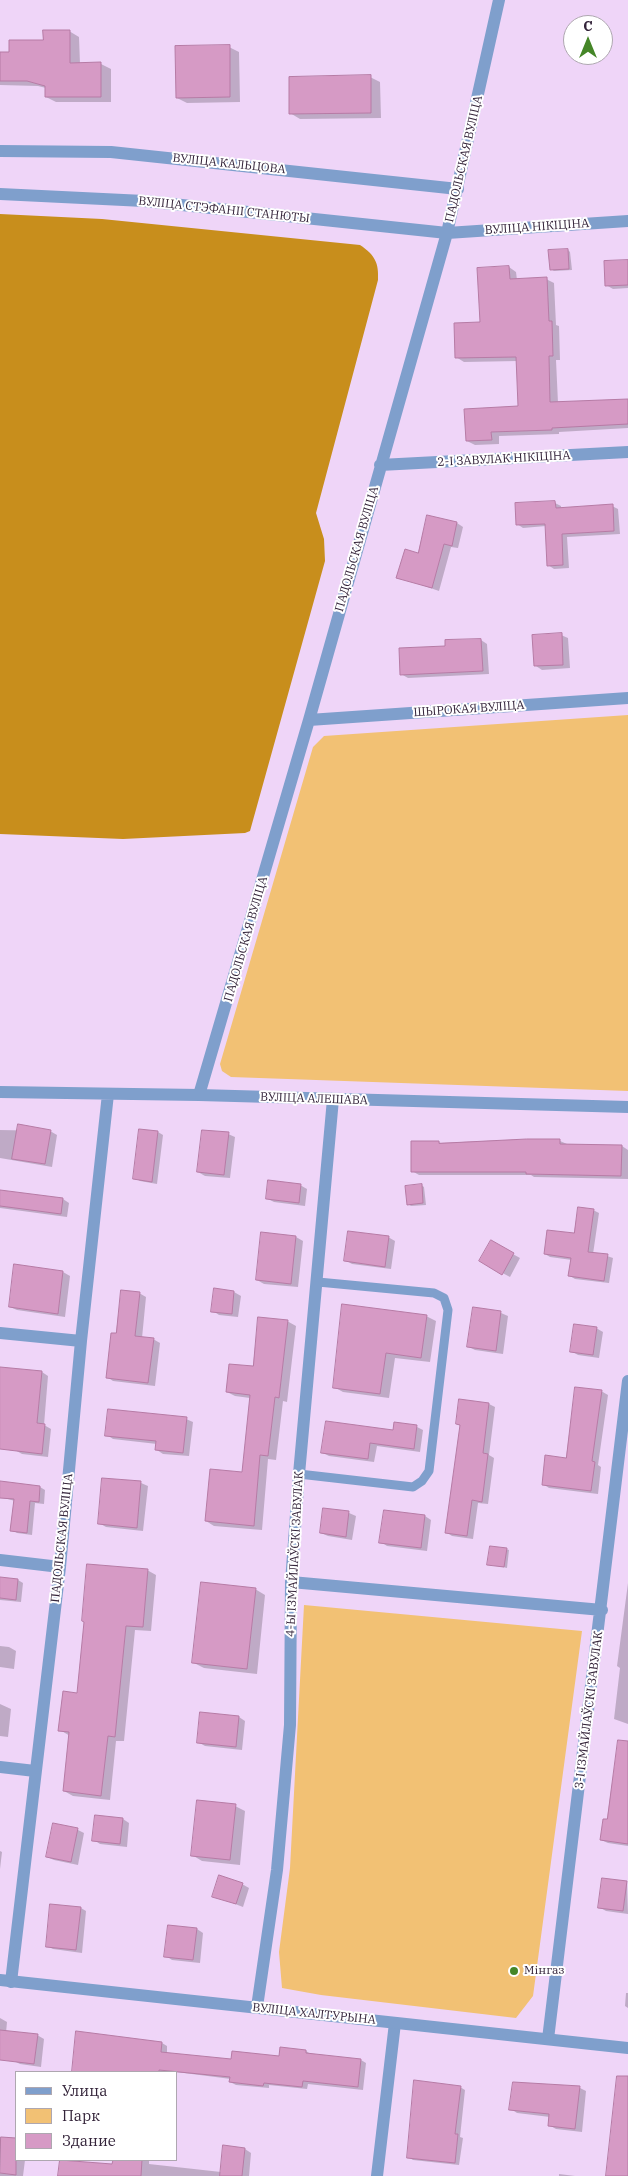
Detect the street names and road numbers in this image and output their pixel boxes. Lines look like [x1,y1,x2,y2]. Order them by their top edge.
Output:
street label: ПАДОЛЬСКАЯ ВУЛІЦА [442,94,486,224]
street label: ВУЛІЦА КАЛЬЦОВА [172,151,286,177]
street label: ВУЛІЦА СТЭФАНІІ СТАНЮТЫ [138,194,310,226]
street label: ВУЛІЦА НІКІЦІНА [484,216,590,238]
street label: 2-І ЗАВУЛАК НІКІЦІНА [437,448,571,470]
street label: ПАДОЛЬСКАЯ ВУЛІЦА [332,485,382,613]
street label: ШЫРОКАЯ ВУЛІЦА [413,698,525,720]
street label: ПАДОЛЬСКАЯ ВУЛІЦА [221,875,271,1003]
street label: ВУЛІЦА АЛЕШАВА [260,1090,368,1108]
street label: 4-Ы ІЗМАЙЛАЎСКІ ЗАВУЛАК [283,1471,307,1637]
street label: ПАДОЛЬСКАЯ ВУЛІЦА [48,1473,76,1603]
street label: 3-І ІЗМАЙЛАЎСКІ ЗАВУЛАК [572,1630,606,1790]
street label: ВУЛІЦА ХАЛТУРЫНА [252,2000,376,2028]

